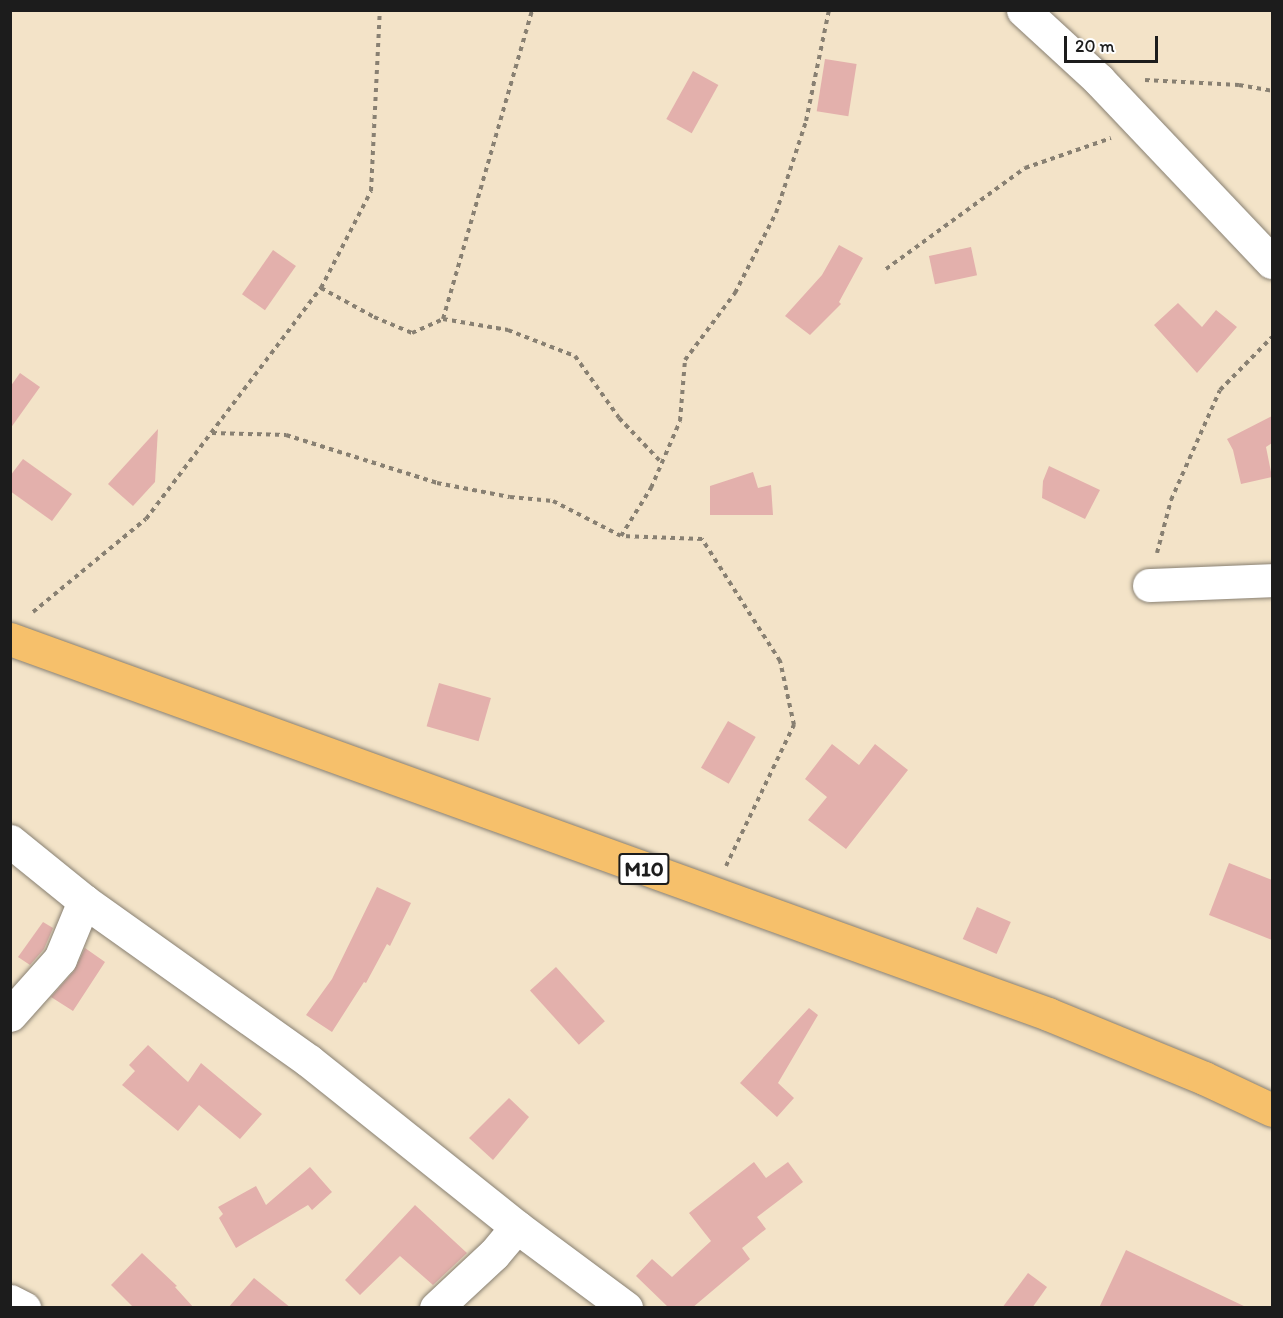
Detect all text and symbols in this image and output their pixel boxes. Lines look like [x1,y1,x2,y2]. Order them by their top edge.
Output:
scale bar [1067,24,1162,62]
text: 20 m [1075,35,1115,57]
road number: M10 [617,851,671,887]

